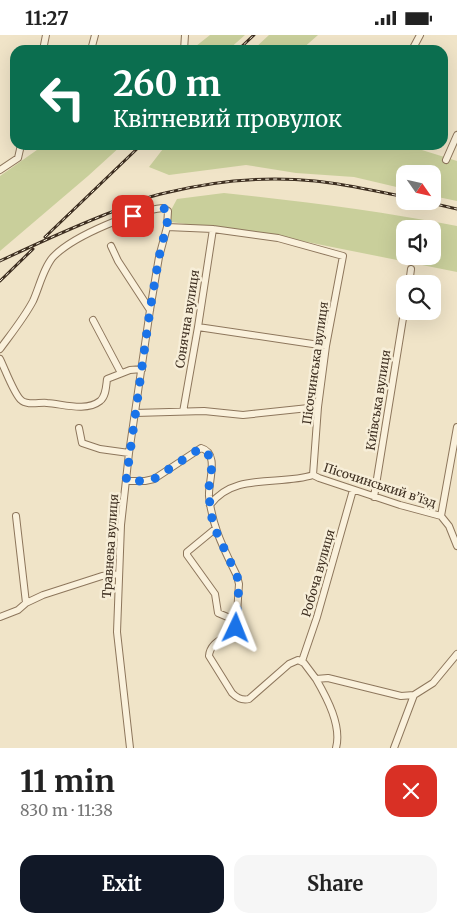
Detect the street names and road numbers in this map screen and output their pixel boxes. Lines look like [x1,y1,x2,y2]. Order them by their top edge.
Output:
street label: Сонячна вулиця [172,269,202,369]
street label: Пісочинська вулиця [299,301,331,425]
street label: Київська вулиця [363,349,393,451]
street label: Пісочинський в’їзд [322,460,438,510]
street label: Травнева вулиця [99,493,121,599]
street label: Робоча вулиця [298,527,338,619]

